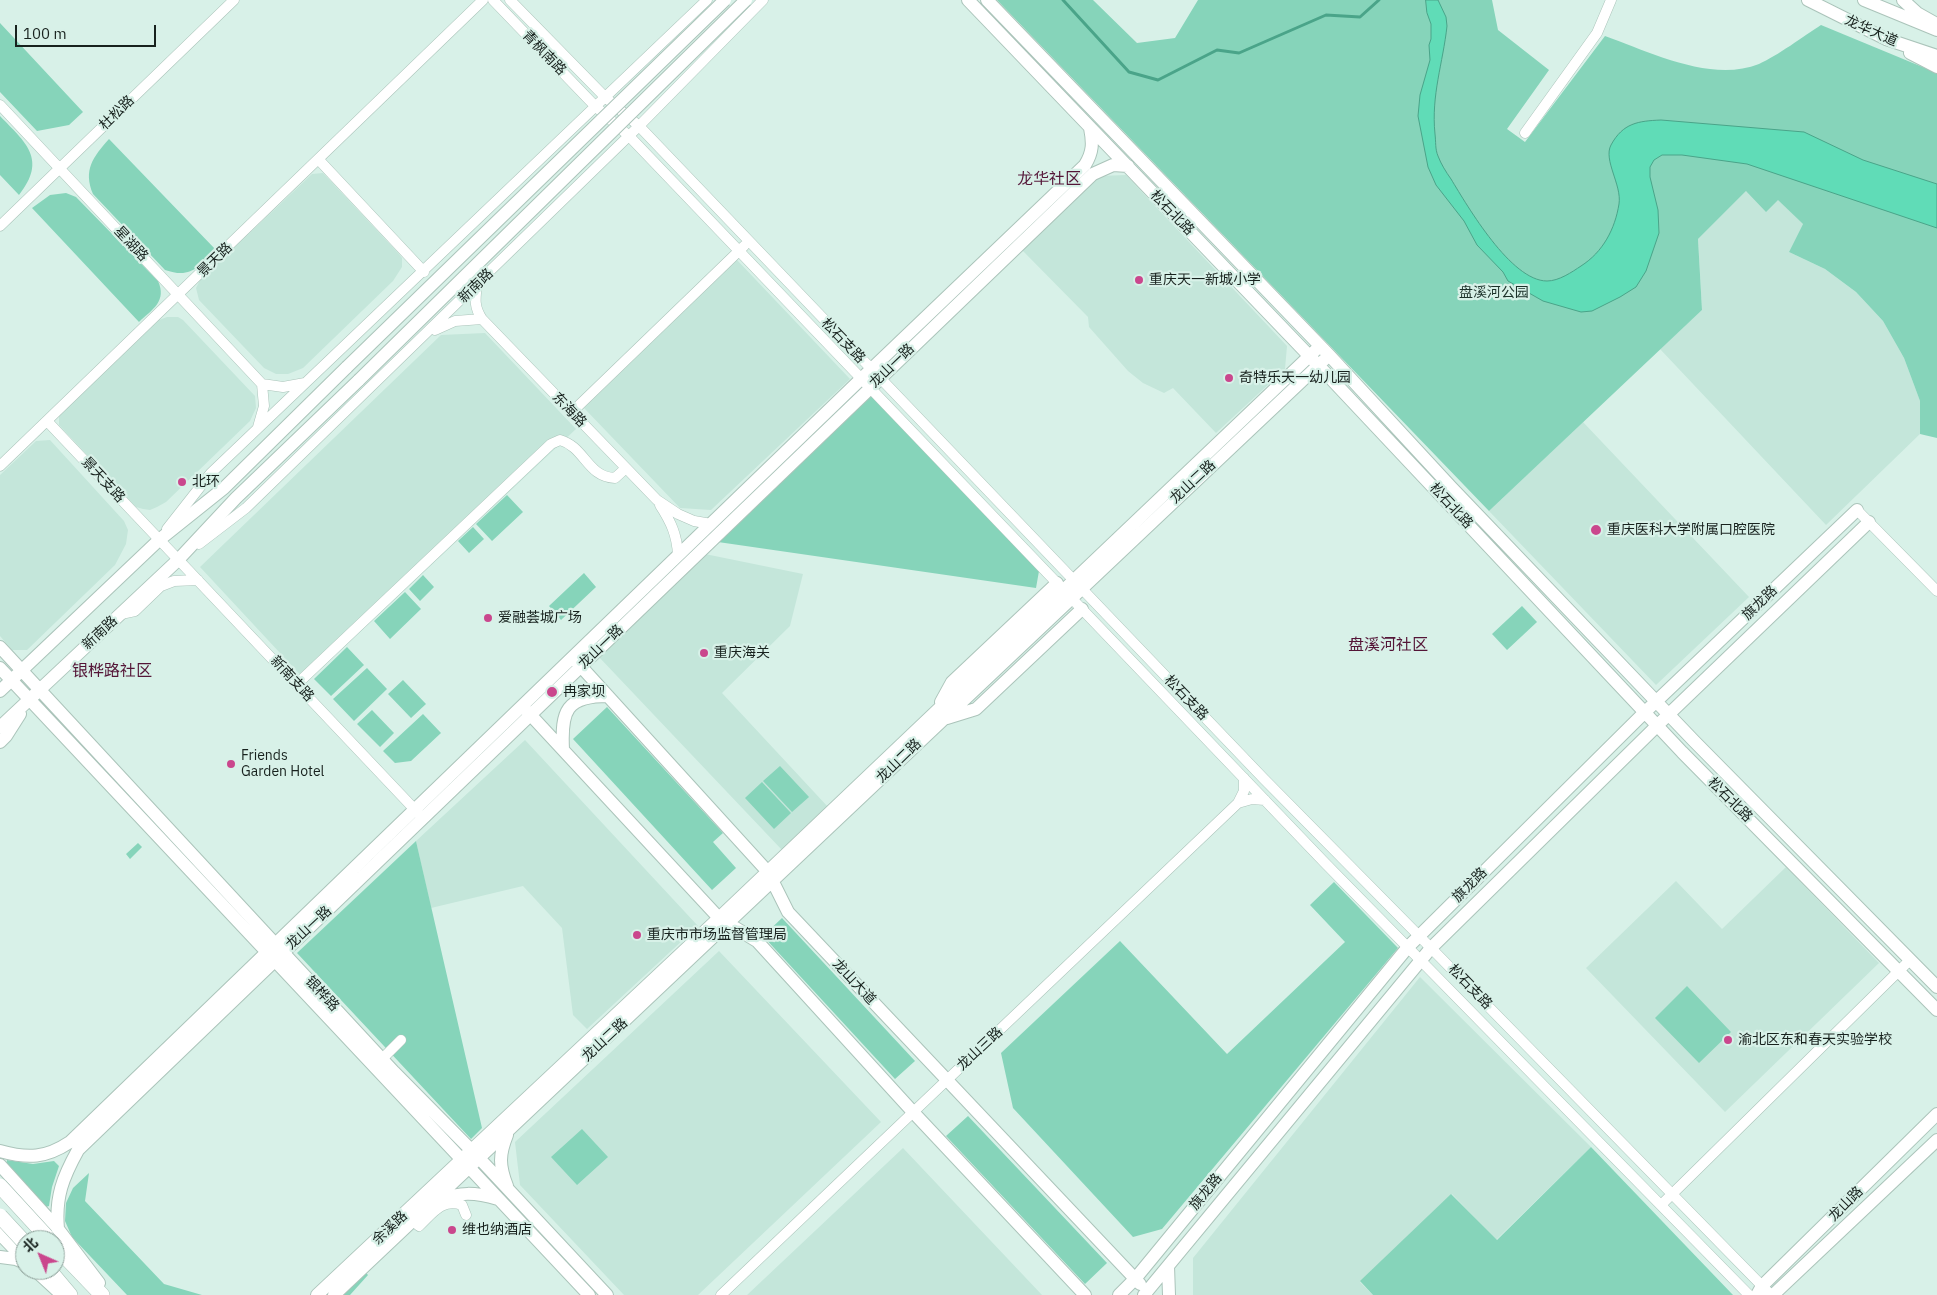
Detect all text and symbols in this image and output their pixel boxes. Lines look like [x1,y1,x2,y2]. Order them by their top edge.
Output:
street label: 龙华大道 [1842,12,1900,50]
scale bar [18,15,159,47]
text: 100 m [23,24,67,43]
street label: 青枫南路 [519,27,569,79]
street label: 杜松路 [96,92,138,134]
district label: 龙华社区 [1017,169,1081,189]
street label: 松石北路 [1147,187,1197,239]
street label: 星湖路 [111,223,151,265]
street label: 景天路 [194,239,236,281]
street label: 新南路 [455,265,497,307]
place label: 重庆天一新城小学 [1149,272,1261,288]
marker: 重庆天一新城小学 [1133,274,1145,286]
park label: 盘溪河公园 [1459,285,1529,301]
street label: 松石支路 [818,315,868,367]
street label: 龙山一路 [866,341,918,391]
place label: 奇特乐天一幼儿园 [1239,370,1351,386]
marker: 奇特乐天一幼儿园 [1223,372,1235,384]
street label: 东海路 [548,389,590,431]
street label: 景天支路 [78,454,128,506]
street label: 龙山二路 [1167,457,1219,507]
place label: 北环 [192,474,220,490]
marker: 北环 [176,476,188,488]
street label: 松石北路 [1426,480,1476,532]
place label: 重庆医科大学附属口腔医院 [1607,522,1775,538]
marker: 重庆医科大学附属口腔医院 [1589,523,1603,537]
street label: 旗龙路 [1739,582,1781,624]
place label: 爱融荟城广场 [498,610,582,626]
marker: 爱融荟城广场 [482,612,494,624]
street label: 新南路 [79,613,121,653]
street label: 龙山一路 [575,622,627,672]
district label: 盘溪河社区 [1348,635,1428,655]
place label: 重庆海关 [714,645,770,661]
marker: 重庆海关 [698,647,710,659]
street label: 新南支路 [267,653,317,705]
district label: 银桦路社区 [72,661,152,681]
street label: 松石支路 [1161,672,1211,724]
place label: 冉家坝 [563,684,605,700]
marker: 冉家坝 [545,685,559,699]
street label: 龙山二路 [873,736,925,786]
place label: Friends Garden Hotel [241,748,324,780]
marker: Friends Garden Hotel [225,758,237,770]
street label: 松石北路 [1704,774,1756,826]
street label: 旗龙路 [1449,864,1491,906]
street label: 龙山一路 [283,903,335,953]
place label: 重庆市市场监督管理局 [647,927,787,943]
marker: 重庆市市场监督管理局 [631,929,643,941]
street label: 龙山大道 [829,956,879,1008]
street label: 松石支路 [1445,961,1495,1013]
street label: 银桦路 [302,973,342,1015]
street label: 龙山二路 [579,1015,631,1065]
street label: 龙山三路 [954,1024,1006,1074]
place label: 渝北区东和春天实验学校 [1738,1032,1892,1048]
marker: 渝北区东和春天实验学校 [1722,1034,1734,1046]
street label: 旗龙路 [1186,1170,1226,1214]
street label: 龙山路 [1825,1183,1867,1225]
street label: 余溪路 [369,1208,411,1248]
place label: 维也纳酒店 [462,1222,532,1238]
marker: 维也纳酒店 [446,1224,458,1236]
north arrow [15,1230,65,1280]
text: 北 [19,1234,42,1256]

